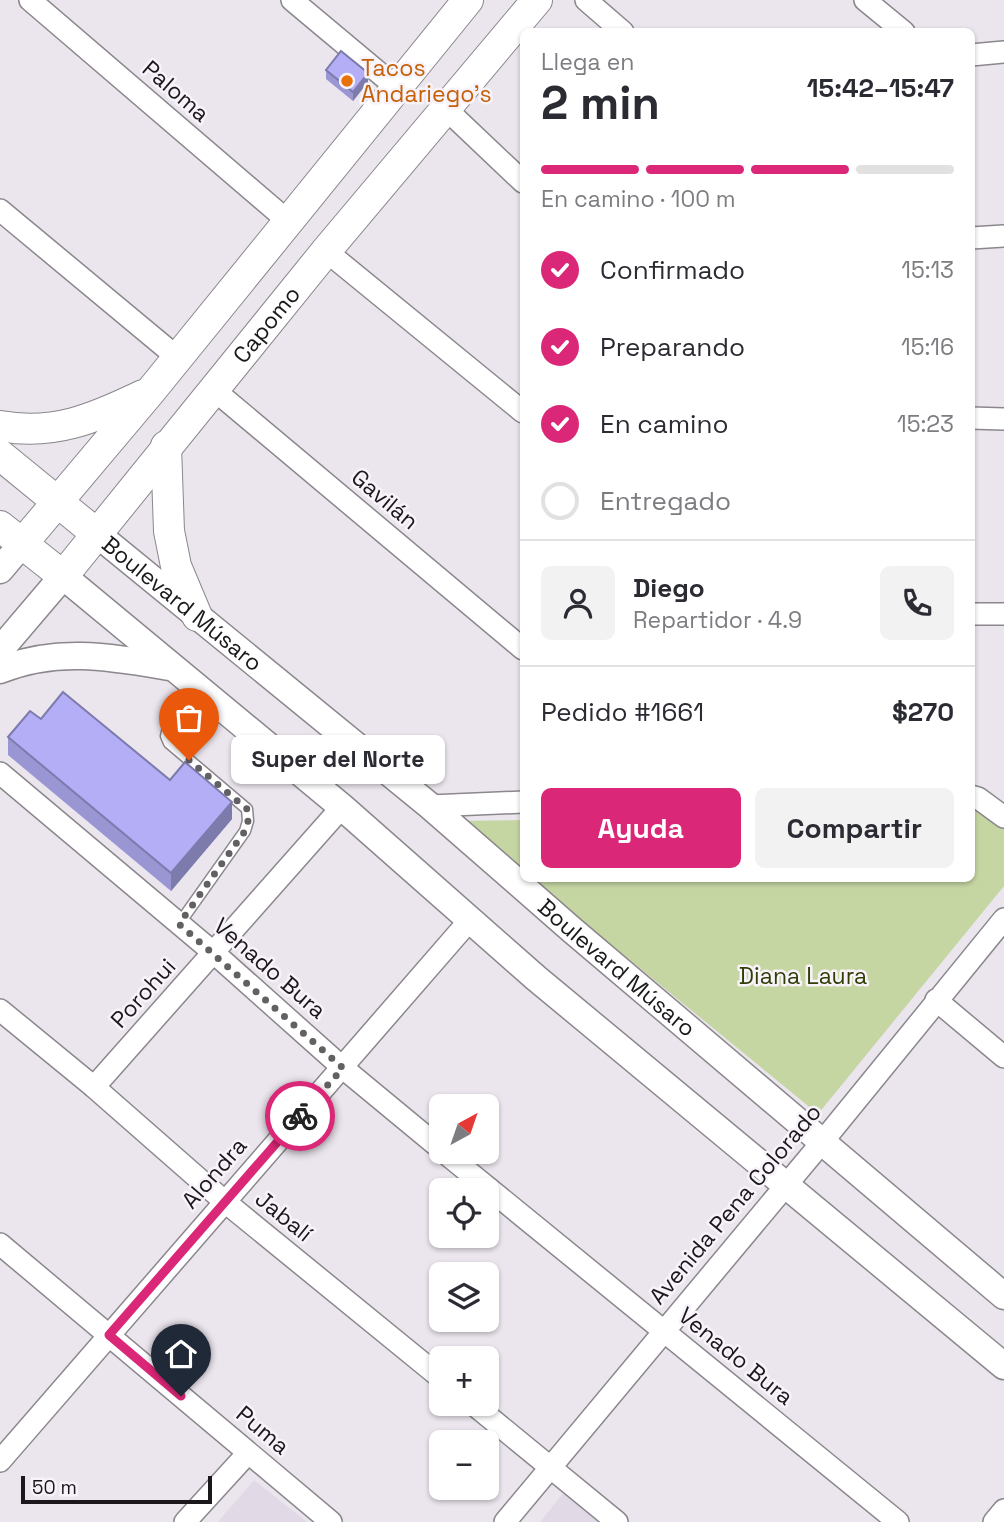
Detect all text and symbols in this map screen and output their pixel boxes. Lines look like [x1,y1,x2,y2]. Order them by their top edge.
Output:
text: Llega en [541,47,634,77]
place label: Tacos Andariego’s [361,53,492,109]
street label: Paloma [136,54,216,128]
text: 15:42–15:47 [807,71,954,105]
marker: Tacos Andariego’s [339,73,355,89]
text: 2 min [541,74,660,132]
text: En camino · 100 m [541,184,736,214]
icon: check [541,251,579,289]
text: Confirmado [600,253,745,287]
text: 15:13 [901,255,954,285]
street label: Capomo [226,280,307,369]
icon: check [541,328,579,366]
text: Preparando [600,330,745,364]
text: 15:16 [901,332,954,362]
icon: check [541,405,579,443]
text: En camino [600,407,729,441]
text: 15:23 [897,409,954,439]
street label: Gavilán [345,462,425,536]
text: Entregado [600,484,731,518]
street label: Boulevard Músaro [96,529,268,678]
button: person [541,566,615,640]
button: phone [880,566,954,640]
text: Diego [633,571,705,605]
text: Repartidor · 4.9 [633,605,802,635]
pin [159,688,219,760]
text: Pedido #1661 [541,695,704,729]
text: $270 [892,695,954,729]
icon: bag [170,699,208,737]
callout: Super del Norte [231,736,444,784]
text: Super del Norte [252,744,424,774]
button: Ayuda [541,788,741,868]
button: Compartir [755,788,954,868]
street label: Boulevard Músaro [532,892,702,1043]
street label: Venado Bura [207,911,333,1025]
street label: Porohui [104,952,182,1034]
park label: Diana Laura [739,961,867,991]
courier [265,1081,335,1151]
north arrow [429,1094,499,1164]
map controls [429,1094,499,1500]
icon: bike [281,1097,319,1135]
street label: Avenida Pena Colorado [642,1098,828,1310]
street label: Alondra [175,1131,253,1215]
button: locate [429,1178,499,1248]
street label: Jabalí [249,1184,319,1249]
button: layers [429,1262,499,1332]
street label: Venado Bura [672,1300,800,1412]
pin [151,1324,211,1396]
icon: home [162,1335,200,1373]
button: + [429,1346,499,1416]
street label: Puma [230,1399,296,1461]
button: − [429,1430,499,1500]
scale bar [21,1473,212,1505]
text: 50 m [32,1475,77,1500]

